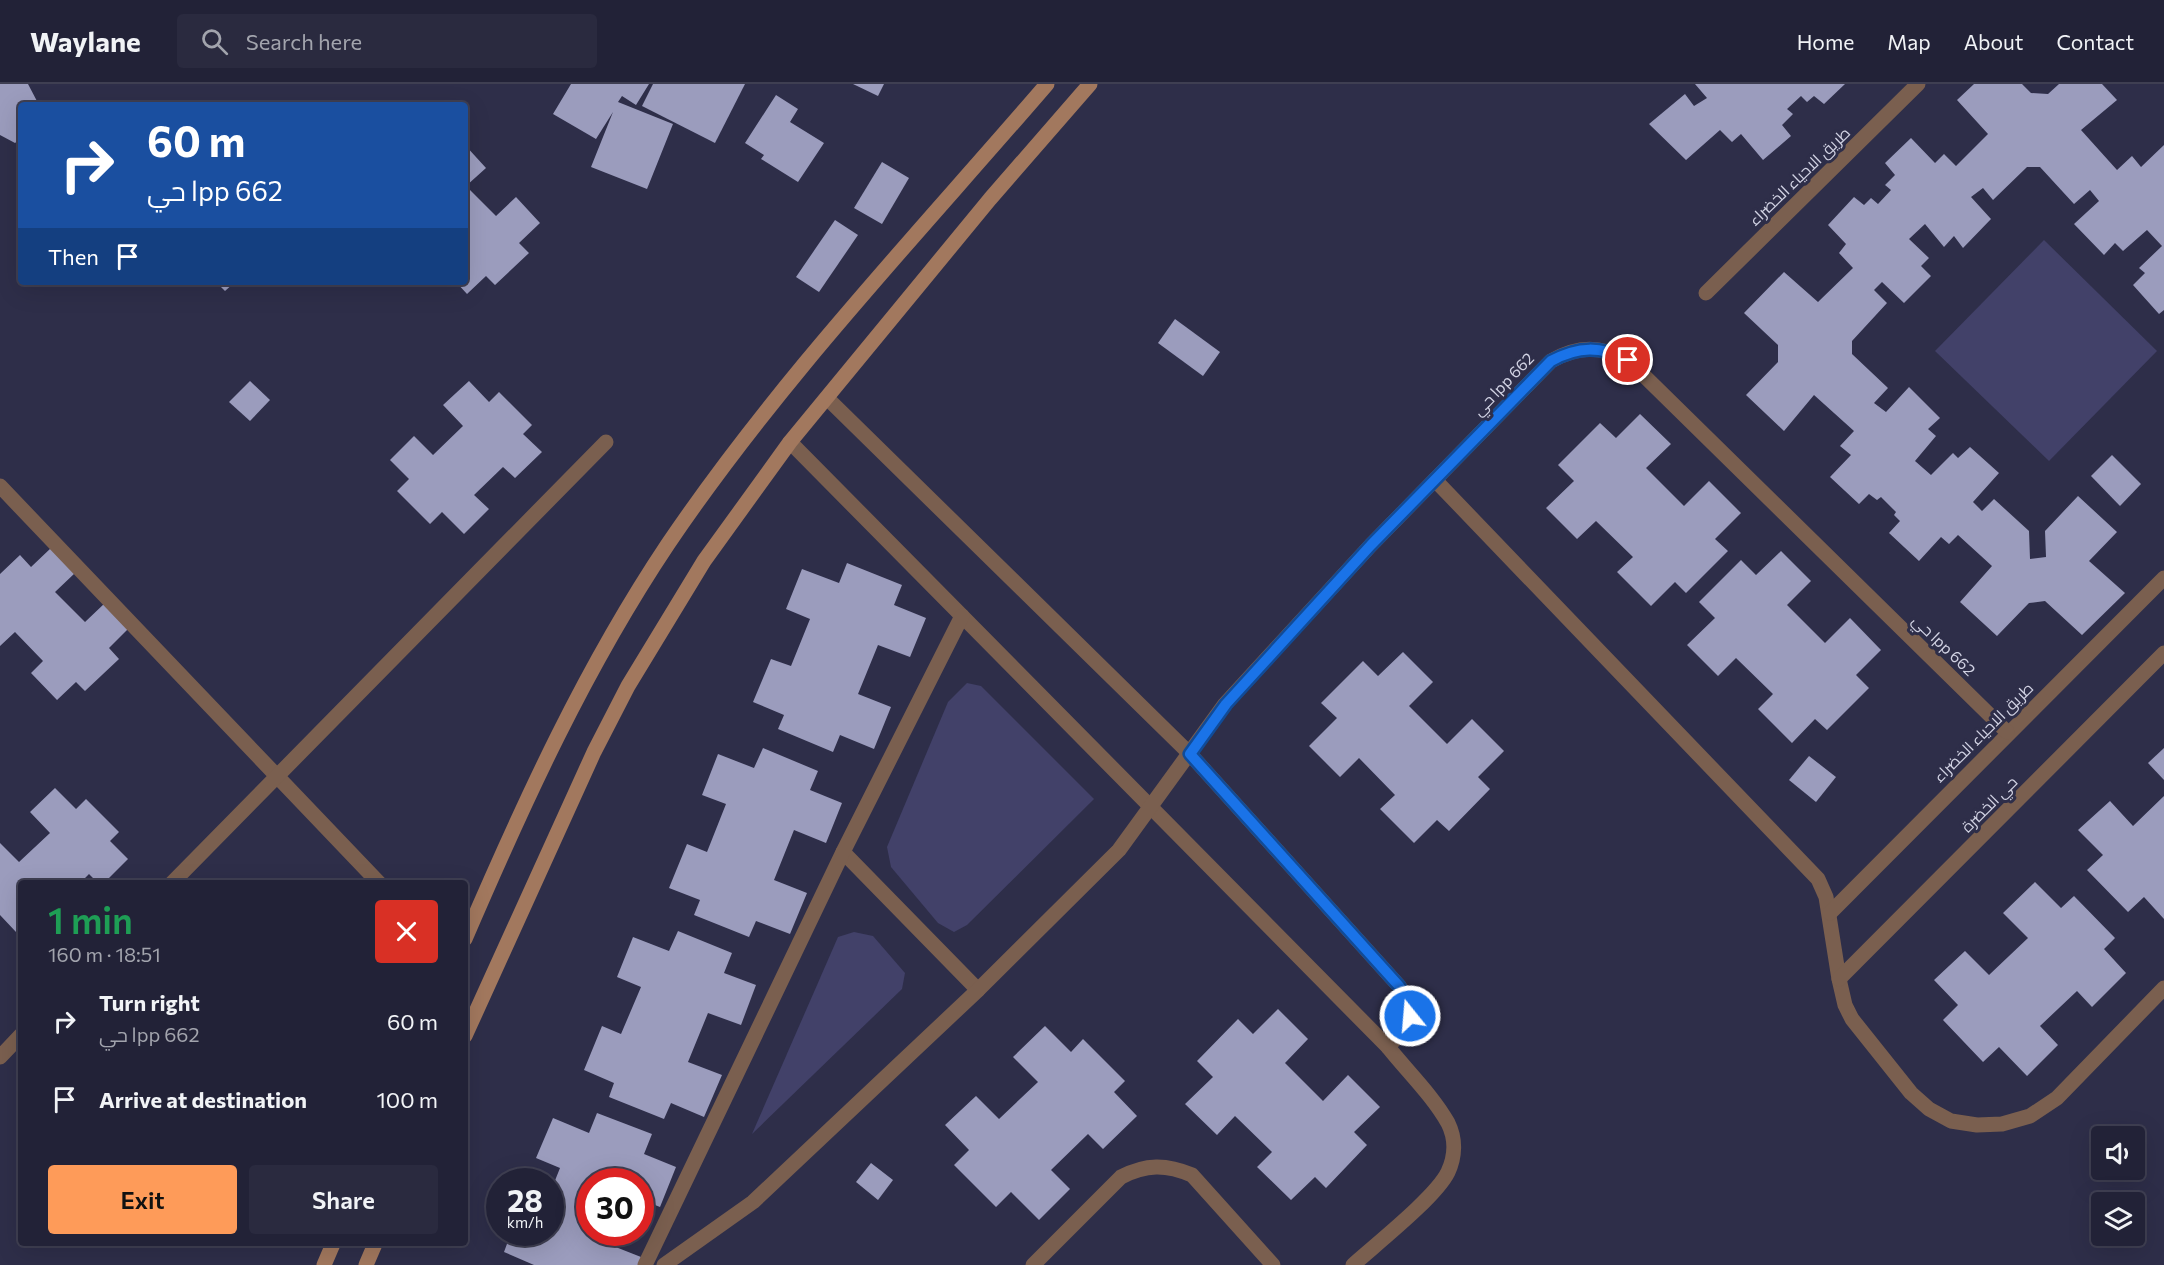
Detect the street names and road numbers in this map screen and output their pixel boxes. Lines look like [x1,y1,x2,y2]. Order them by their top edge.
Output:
street label: طريق الاحياء الخضراء [1744,122,1855,230]
street label: حي lpp 662 [1468,348,1541,423]
street label: حي lpp 662 [1905,610,1980,683]
street label: طريق الاحياء الخضراء [1929,678,2038,787]
street label: حي الخضرة [1957,772,2024,839]

